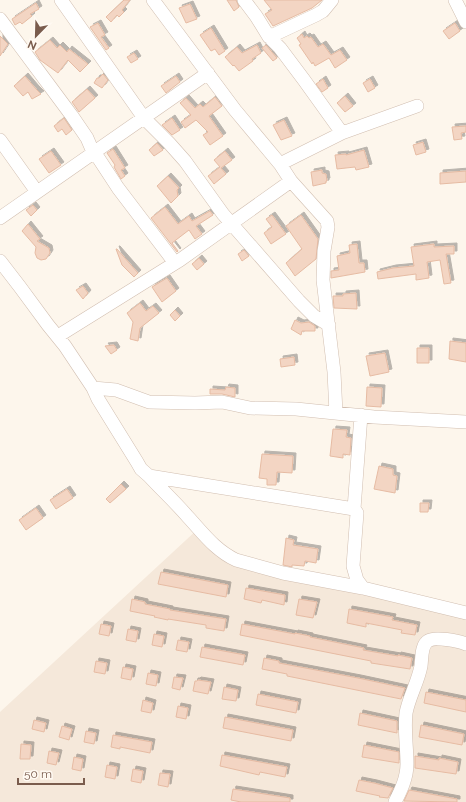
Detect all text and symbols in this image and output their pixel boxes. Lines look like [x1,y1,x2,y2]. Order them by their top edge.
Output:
north arrow [16,16,56,56]
text: N [26,37,39,52]
scale bar [18,760,84,786]
text: 50 m [24,767,52,781]

